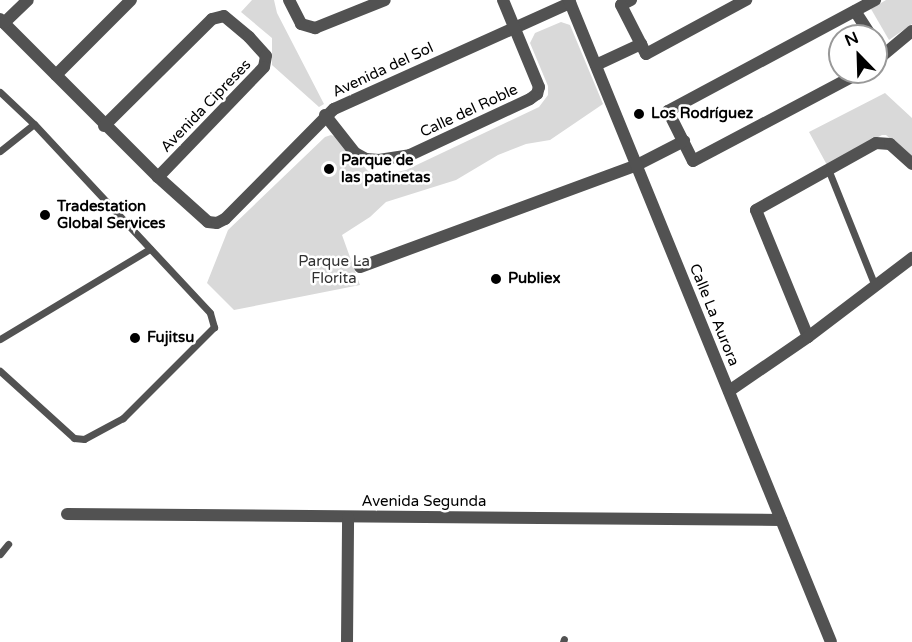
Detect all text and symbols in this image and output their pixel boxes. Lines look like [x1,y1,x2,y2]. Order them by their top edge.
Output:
north arrow [828,24,888,84]
text: N [842,28,862,51]
street label: Avenida del Sol [330,39,436,101]
street label: Avenida Cipreses [157,56,255,156]
street label: Calle del Roble [417,80,521,142]
place label: Los Rodríguez [651,105,753,123]
marker: Los Rodríguez [632,107,646,121]
place label: Parque de las patinetas [341,151,430,186]
marker: Parque de las patinetas [322,162,336,176]
place label: Tradestation Global Services [57,197,166,232]
marker: Tradestation Global Services [38,208,52,222]
park label: Parque La Florita [298,252,370,287]
street label: Calle La Aurora [685,261,743,369]
place label: Publiex [508,270,561,288]
marker: Publiex [489,272,503,286]
place label: Fujitsu [147,329,194,347]
marker: Fujitsu [128,331,142,345]
street label: Avenida Segunda [361,493,487,511]

